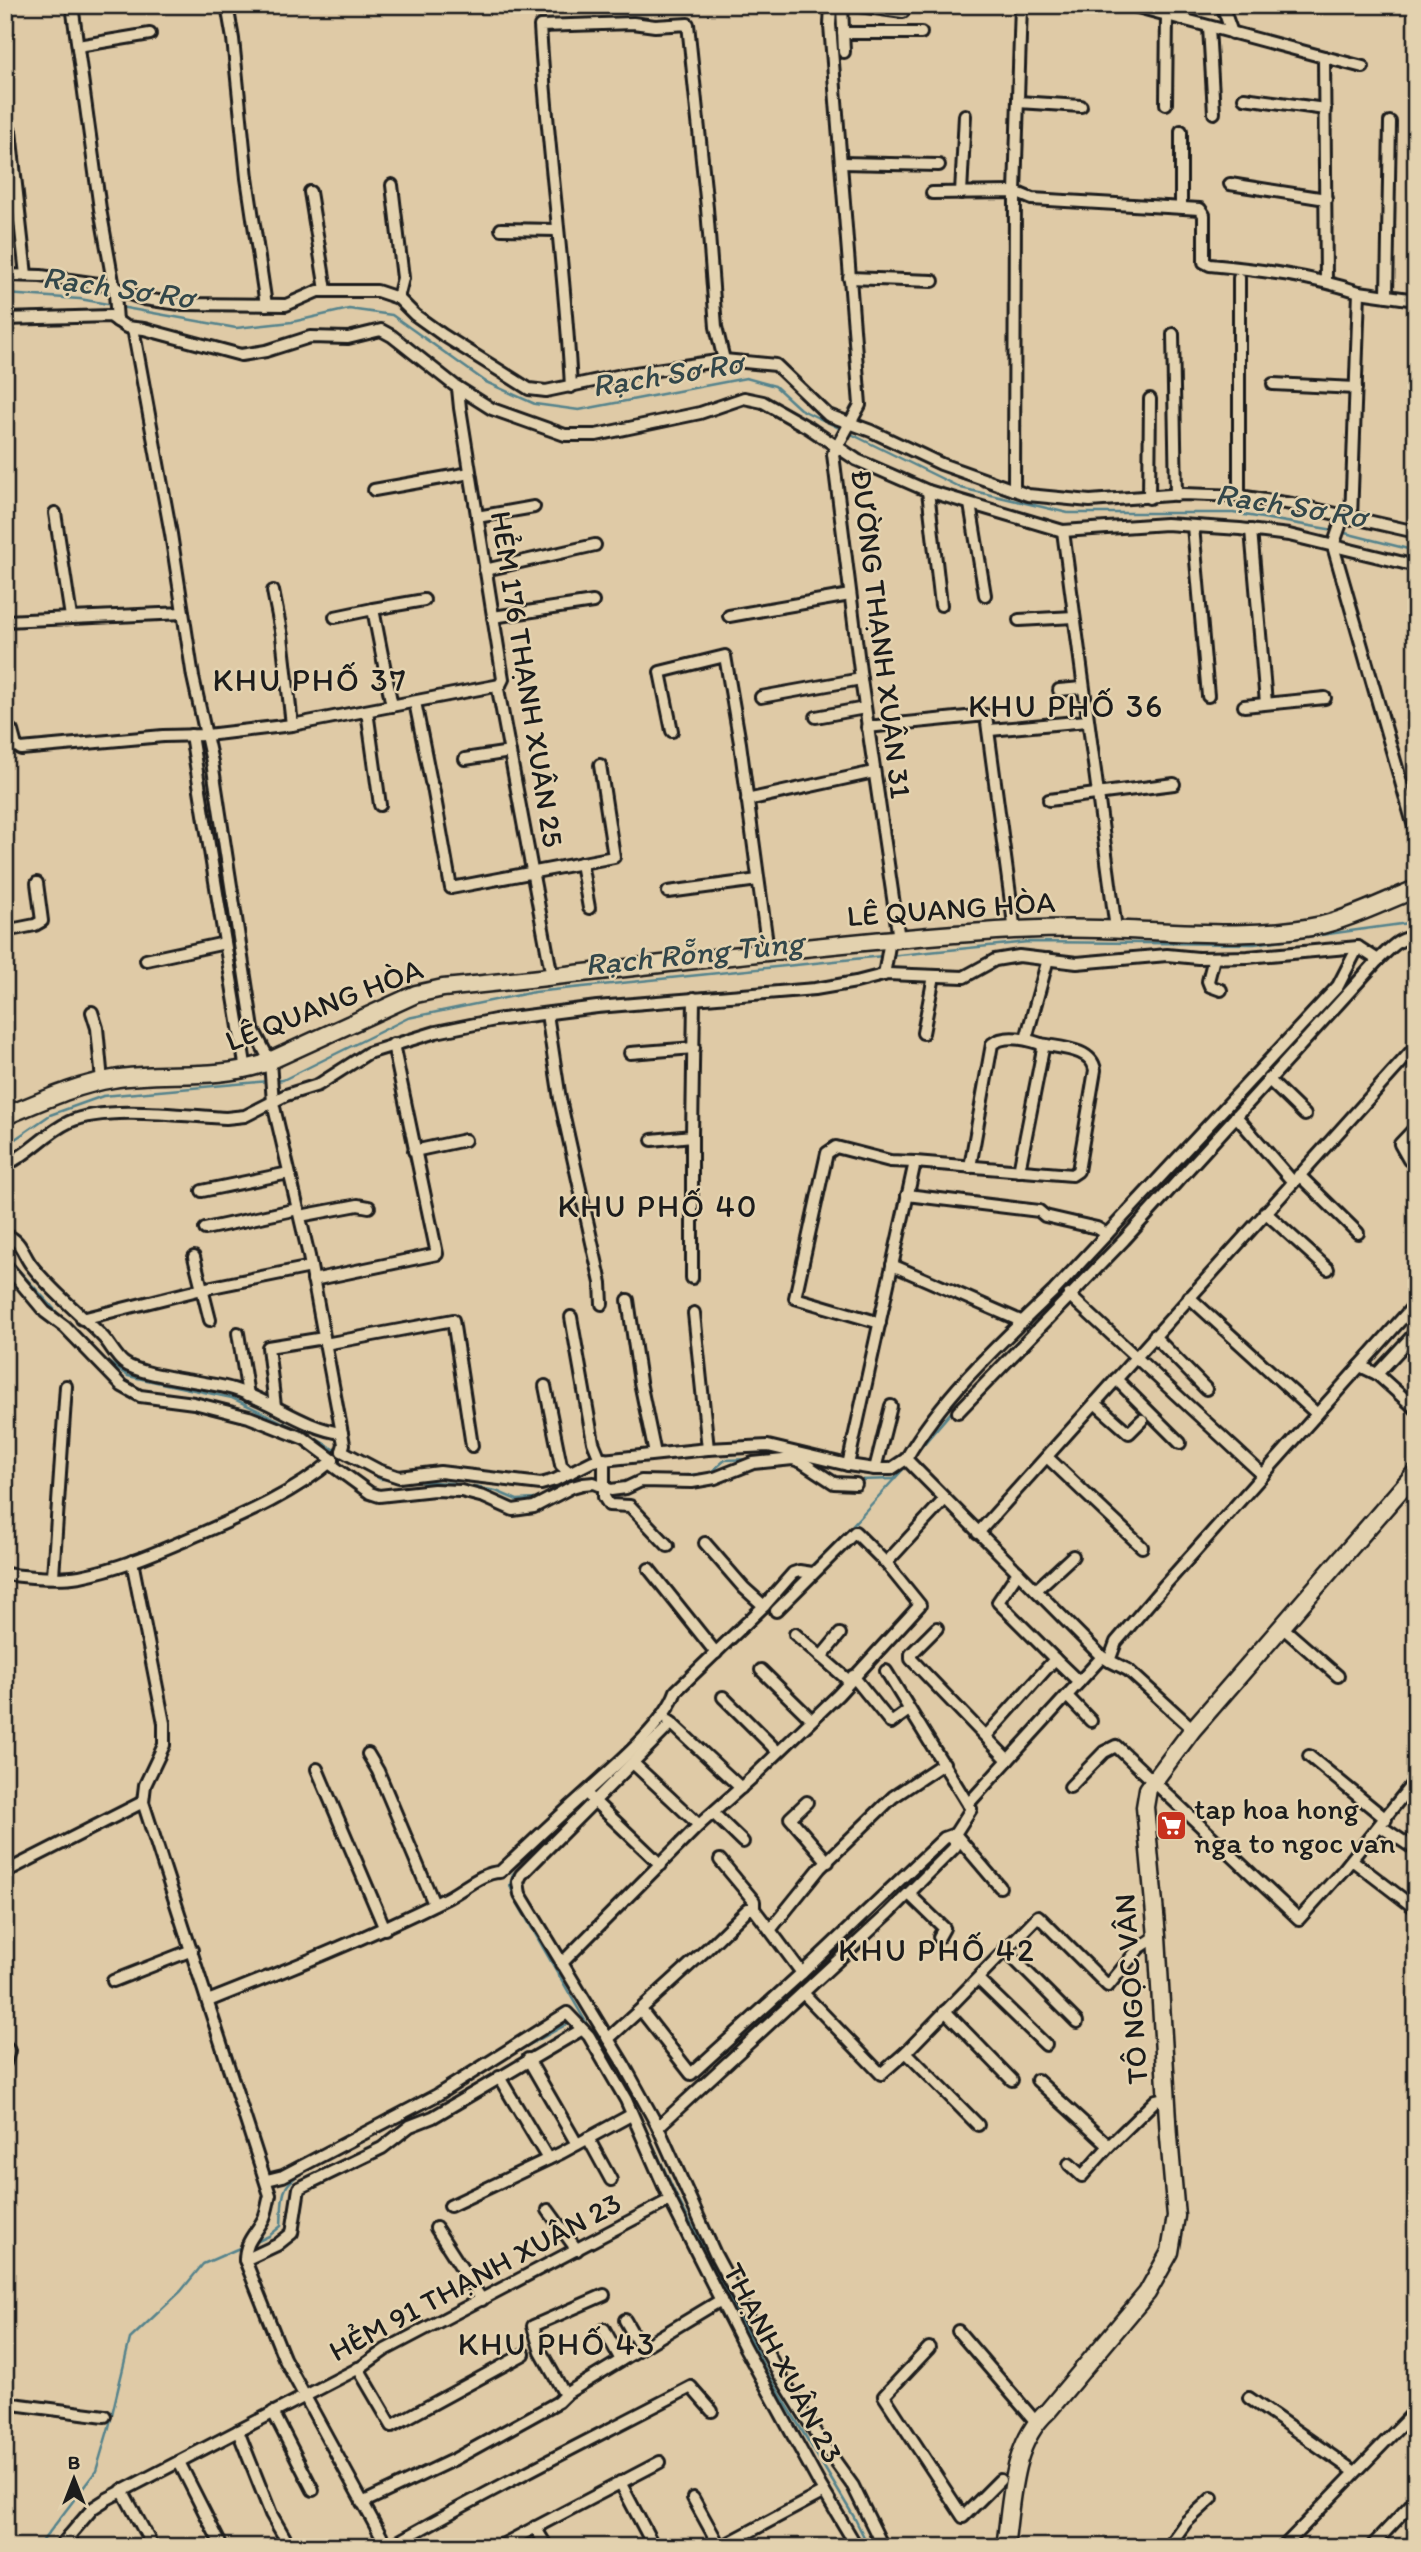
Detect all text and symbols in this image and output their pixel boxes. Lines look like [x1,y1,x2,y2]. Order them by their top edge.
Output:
water label: Rạch Sơ Rơ [40,258,200,317]
water label: Rạch Sơ Rơ [589,343,750,405]
street label: ĐƯỜNG THẠNH XUÂN 31 [843,467,920,801]
water label: Rạch Sơ Rơ [1213,474,1374,536]
street label: HẺM 176 THẠNH XUÂN 25 [483,508,572,850]
district label: KHU PHỐ 37 [212,661,408,699]
district label: KHU PHỐ 36 [968,687,1164,725]
street label: LÊ QUANG HÒA [846,883,1056,934]
water label: Rạch Rỗng Tùng [583,922,809,983]
street label: LÊ QUANG HÒA [220,950,428,1059]
district label: KHU PHỐ 40 [558,1187,758,1225]
place label: tap hoa hong nga to ngoc van [1194,1790,1395,1861]
supermarket icon: tap hoa hong nga to ngoc van [1154,1809,1188,1843]
street label: TÔ NGỌC VÂN [1105,1893,1156,2086]
district label: KHU PHỐ 42 [838,1931,1036,1969]
street label: HẺM 91 THẠNH XUÂN 23 [322,2184,627,2369]
street label: THẠNH XUÂN 23 [715,2256,852,2469]
district label: KHU PHỐ 43 [458,2325,656,2363]
north arrow [38,2444,108,2514]
text: B [68,2451,80,2474]

